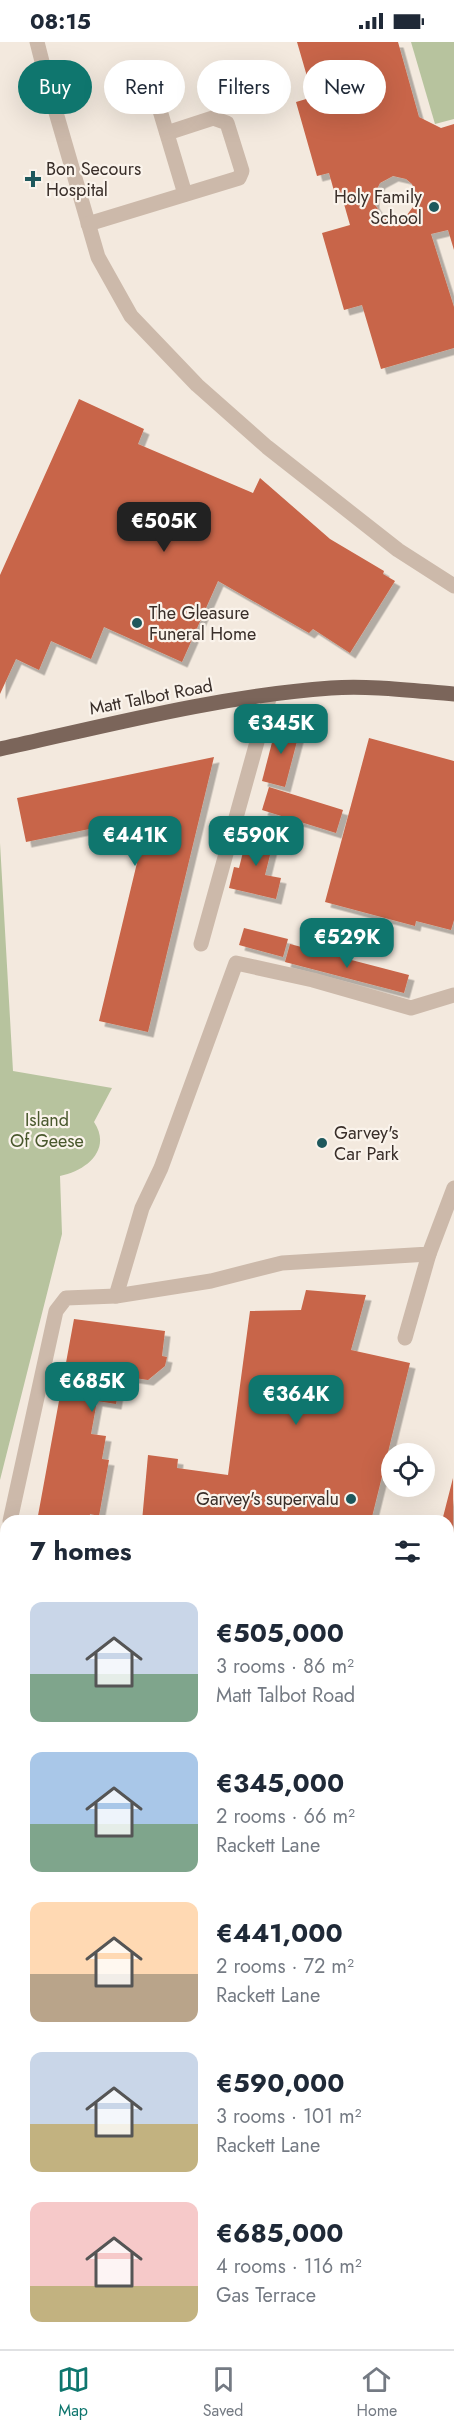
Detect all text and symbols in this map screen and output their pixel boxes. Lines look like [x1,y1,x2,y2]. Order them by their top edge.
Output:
text: 08:15 [30,5,91,37]
chip: Buy [18,60,92,114]
chip: Rent [104,60,185,114]
chip: Filters [197,60,291,114]
chip: New [303,60,386,114]
place label: Bon Secours Hospital [46,156,141,203]
marker: Bon Secours Hospital [24,170,42,188]
place label: Holy Family School [334,184,422,231]
marker: Holy Family School [427,200,441,214]
pin: €505K [122,502,206,553]
text: €505K [131,507,197,536]
place label: The Gleasure Funeral Home [149,600,256,647]
marker: The Gleasure Funeral Home [130,616,144,630]
street label: Matt Talbot Road [87,672,215,722]
pin: €345K [239,704,323,755]
text: €345K [248,709,314,738]
pin: €441K [93,816,177,867]
pin: €590K [214,816,298,867]
text: €441K [102,821,168,850]
text: €590K [223,821,289,850]
pin: €529K [305,918,389,969]
text: €529K [314,923,380,952]
park label: Island Of Geese [10,1107,84,1154]
place label: Garvey's Car Park [334,1120,399,1167]
marker: Garvey's Car Park [315,1136,329,1150]
pin: €685K [50,1362,134,1413]
text: €685K [59,1367,125,1396]
pin: €364K [254,1375,338,1426]
text: €364K [263,1380,329,1409]
map controls [381,1443,435,1497]
button: locate [381,1443,435,1497]
place label: Garvey's supervalu [196,1486,339,1512]
marker: Garvey's supervalu [344,1492,358,1506]
text: 7 homes [30,1532,132,1570]
icon: filters [391,1535,424,1568]
text: €505,000 [216,1614,344,1652]
icon: home [78,1626,150,1698]
text: 3 rooms · 86 m² [216,1652,354,1681]
text: Matt Talbot Road [216,1681,355,1710]
text: €345,000 [216,1764,344,1802]
icon: home [78,1776,150,1848]
text: 2 rooms · 66 m² [216,1802,355,1831]
text: Rackett Lane [216,1831,320,1860]
text: €441,000 [216,1914,343,1952]
icon: home [78,1926,150,1998]
text: 2 rooms · 72 m² [216,1952,354,1981]
text: Rackett Lane [216,1981,320,2010]
text: €590,000 [216,2064,344,2102]
icon: home [78,2076,150,2148]
text: 3 rooms · 101 m² [216,2102,362,2131]
text: Rackett Lane [216,2131,320,2160]
text: €685,000 [216,2214,344,2252]
icon: home [78,2226,150,2298]
text: 4 rooms · 116 m² [216,2252,362,2281]
text: Gas Terrace [216,2281,316,2310]
tab: Map [57,2363,90,2422]
tab: Saved [203,2363,243,2422]
tab: Home [356,2363,397,2422]

